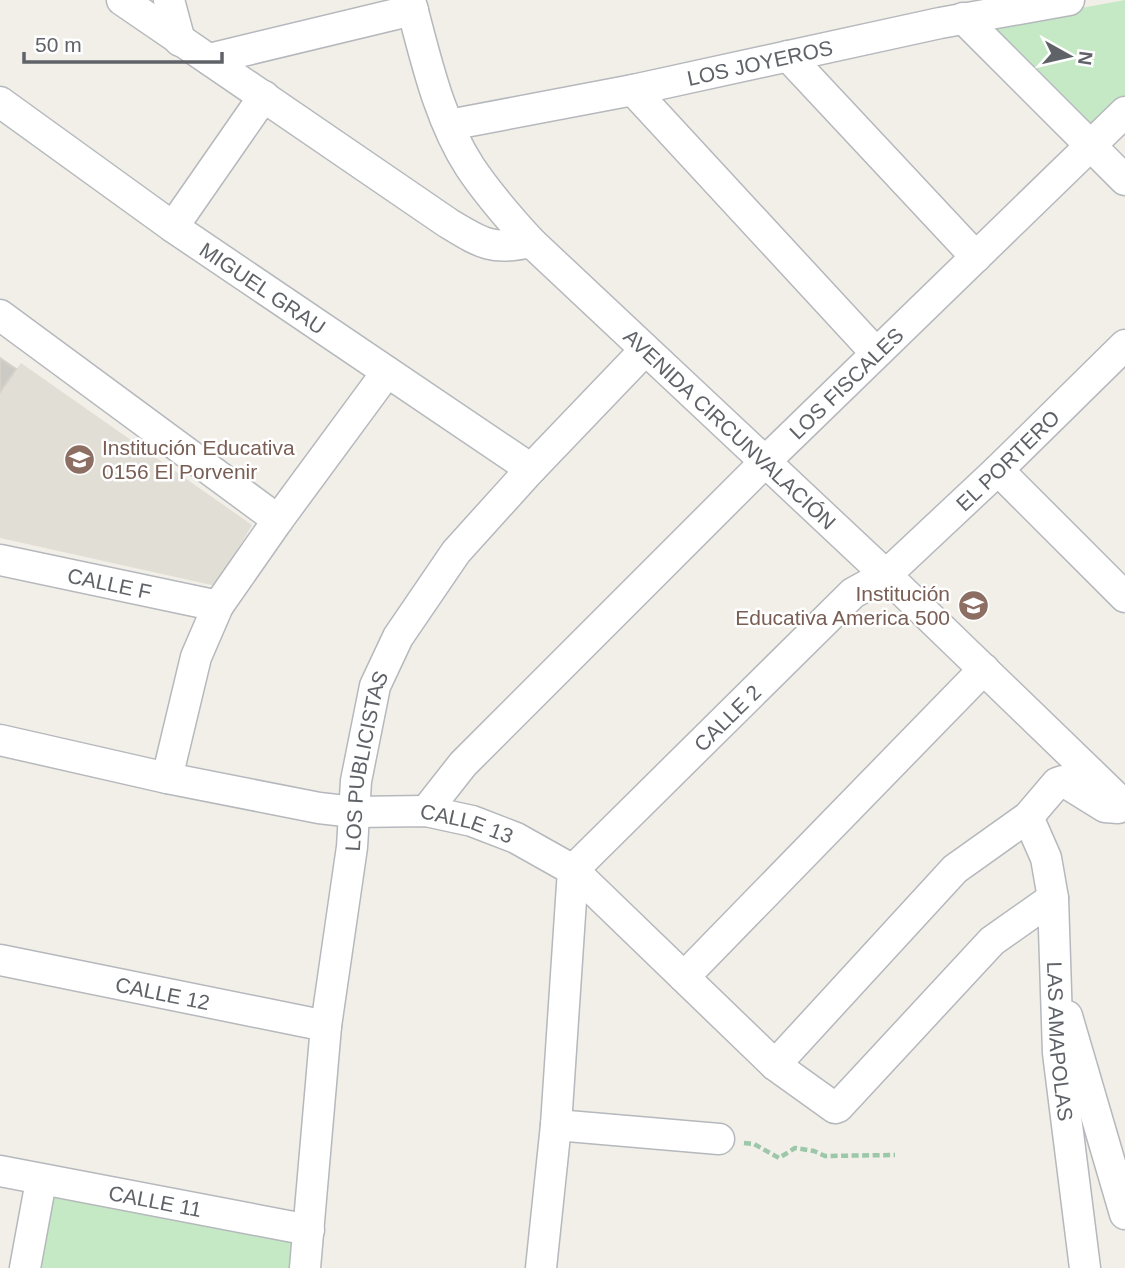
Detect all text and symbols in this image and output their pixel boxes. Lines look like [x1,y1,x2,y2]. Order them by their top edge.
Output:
scale bar [24,21,222,65]
north arrow [1034,21,1104,91]
text: 50 m [35,33,82,56]
street label: LOS JOYEROS [685,35,835,89]
text: N [1074,50,1097,67]
street label: MIGUEL GRAU [196,237,330,338]
street label: LOS FISCALES [784,323,908,443]
street label: AVENIDA CIRCUNVALACIÓN [619,324,841,534]
street label: EL PORTERO [951,405,1064,515]
place label: Institución Educativa 0156 El Porvenir [102,436,295,483]
school or university icon: Institución Educativa 0156 El Porvenir [62,442,96,476]
street label: CALLE F [66,563,154,603]
place label: Institución Educativa America 500 [735,582,950,629]
school or university icon: Institución Educativa America 500 [956,588,990,622]
street label: LOS PUBLICISTAS [340,667,392,852]
street label: CALLE 2 [689,680,765,755]
street label: CALLE 13 [418,799,517,847]
street label: LAS AMAPOLAS [1044,961,1078,1122]
street label: CALLE 12 [113,972,212,1014]
street label: CALLE 11 [107,1181,204,1221]

